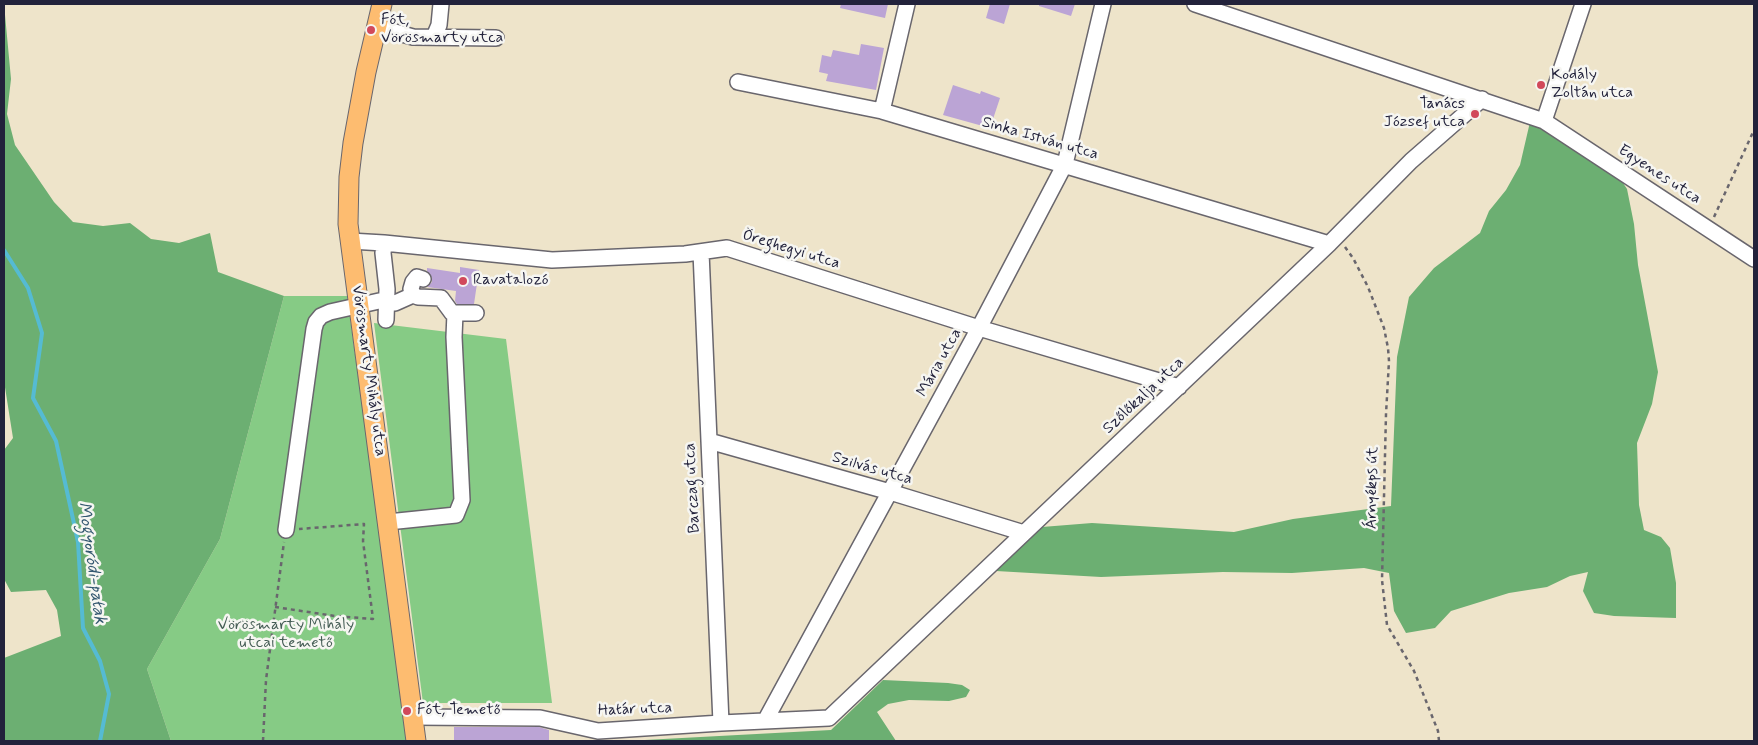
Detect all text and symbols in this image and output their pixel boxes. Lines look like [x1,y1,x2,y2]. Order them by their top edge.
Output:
place label: Fót, Vörösmarty utca [381,11,503,49]
marker: Fót, Vörösmarty utca [365,24,377,36]
place label: Kodály Zoltán utca [1551,66,1633,104]
marker: Kodály Zoltán utca [1535,79,1547,91]
place label: Tanács József utca [1384,95,1465,133]
marker: Tanács József utca [1469,108,1481,120]
street label: Sinka István utca [980,113,1100,165]
street label: Egyenes utca [1614,141,1704,209]
street label: Öreghegyi utca [740,226,842,274]
place label: Ravatalozó [473,271,549,291]
marker: Ravatalozó [457,275,469,287]
street label: Vörösmarty Mihály utca [346,284,390,458]
street label: Mária utca [913,325,967,401]
street label: Szőlőkalja utca [1099,354,1189,438]
street label: Barczag utca [681,442,705,534]
street label: Árnyékps út [1363,447,1383,529]
street label: Szilvás utca [830,448,914,490]
water label: Mogyoródi-patak [72,501,110,625]
park label: Vörösmarty Mihály utcai temető [218,616,354,654]
street label: Határ utca [597,699,673,721]
place label: Fót, Temető [417,701,501,721]
marker: Fót, Temető [401,705,413,717]

